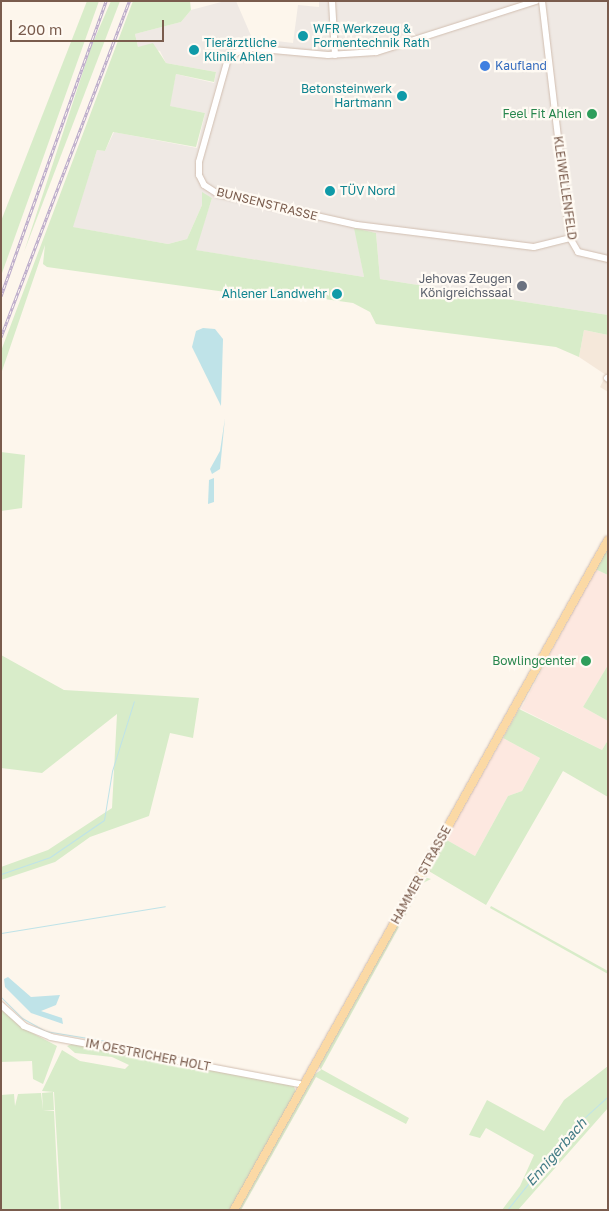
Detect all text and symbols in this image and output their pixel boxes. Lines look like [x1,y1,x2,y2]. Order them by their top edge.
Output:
scale bar [12,10,166,42]
text: 200 m [18,20,62,38]
place label: WFR Werkzeug & Formentechnik Rath [313,22,430,50]
marker: WFR Werkzeug & Formentechnik Rath [297,30,309,42]
place label: Tierärztliche Klinik Ahlen [204,36,277,64]
marker: Tierärztliche Klinik Ahlen [188,44,200,56]
place label: Kaufland [495,59,547,73]
marker: Kaufland [479,60,491,72]
place label: Betonsteinwerk Hartmann [301,82,392,110]
marker: Betonsteinwerk Hartmann [396,90,408,102]
place label: Feel Fit Ahlen [503,107,582,121]
marker: Feel Fit Ahlen [586,108,598,120]
street label: KLEIWELLENFELD [551,135,579,241]
street label: BUNSENSTRASSE [215,184,319,224]
place label: TÜV Nord [340,184,395,198]
marker: TÜV Nord [324,185,336,197]
place label: Jehovas Zeugen Königreichssaal [419,272,512,300]
marker: Jehovas Zeugen Königreichssaal [516,280,528,292]
place label: Ahlener Landwehr [222,287,327,301]
marker: Ahlener Landwehr [331,288,343,300]
place label: Bowlingcenter [492,654,576,668]
marker: Bowlingcenter [580,655,592,667]
street label: HAMMER STRASSE [388,823,454,927]
street label: IM OESTRICHER HOLT [84,1036,212,1074]
water label: Ennigerbach [522,1115,590,1189]

